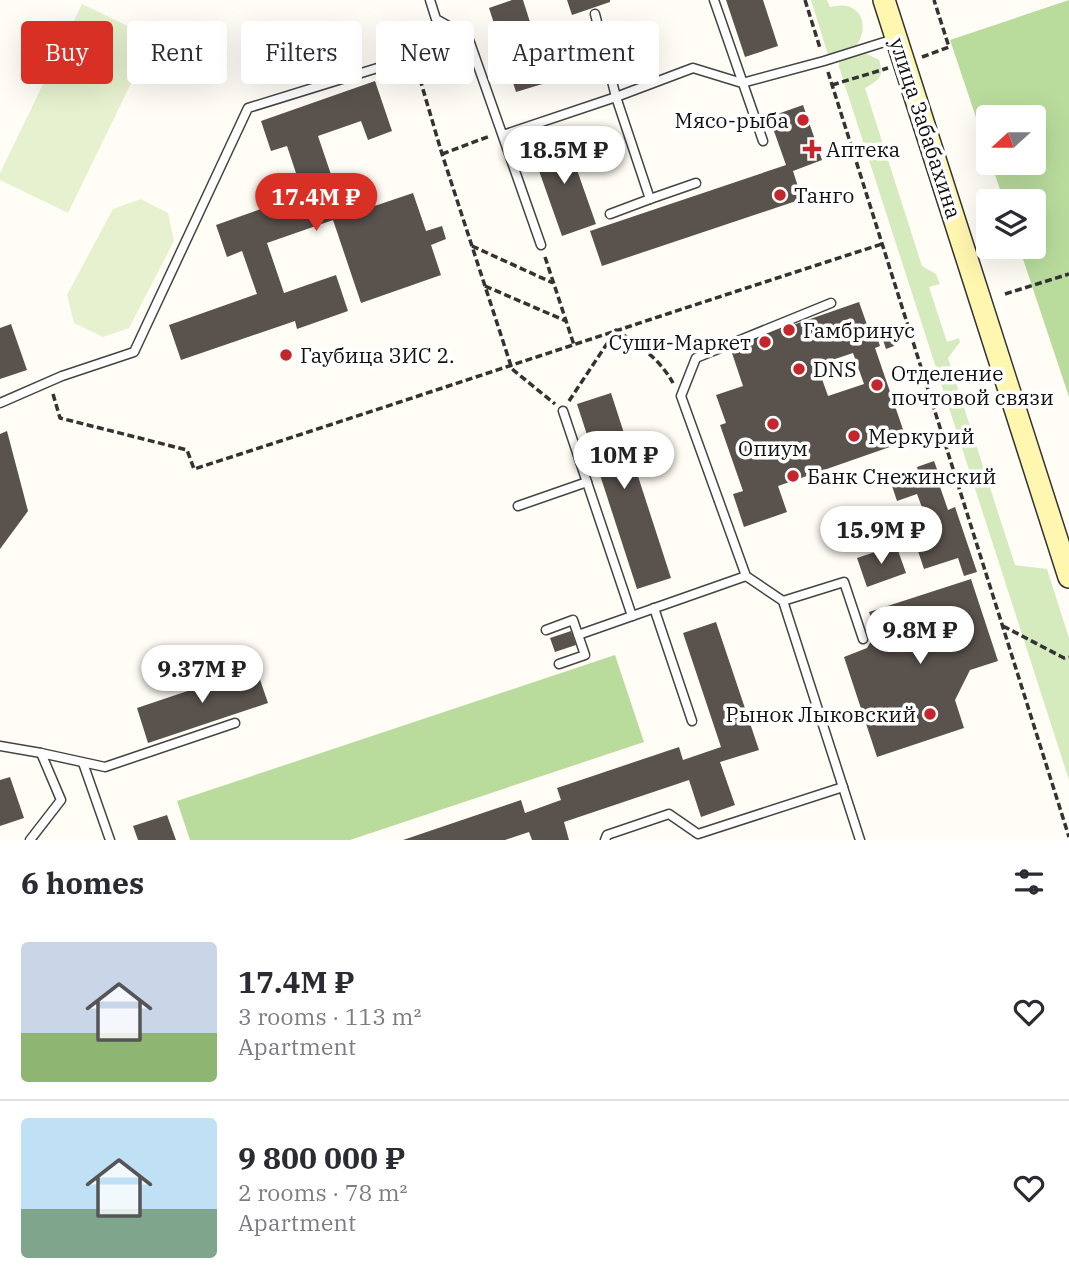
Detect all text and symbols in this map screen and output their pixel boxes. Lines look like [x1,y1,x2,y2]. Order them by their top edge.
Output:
chip: Buy [21,21,113,84]
chip: Rent [127,21,227,84]
chip: Filters [241,21,362,84]
chip: New [376,21,474,84]
chip: Apartment [488,21,659,84]
street label: улица Забабахина [884,34,968,222]
north arrow [976,105,1046,175]
map controls [976,105,1046,259]
place label: Мясо-рыба [675,106,789,134]
marker: Мясо-рыба [795,112,811,128]
pin: 18.5M ₽ [499,127,629,186]
text: 18.5M ₽ [519,134,609,164]
place label: Аптека [826,135,900,163]
marker: Аптека [804,141,820,157]
pin: 17.4M ₽ [251,174,381,233]
text: 17.4M ₽ [271,181,361,211]
place label: Танго [794,181,854,209]
marker: Танго [772,187,788,203]
button: layers [976,189,1046,259]
place label: Гамбринус [803,316,915,344]
marker: Гамбринус [781,322,797,338]
place label: Суши-Маркет [609,328,751,356]
marker: Суши-Маркет [757,334,773,350]
place label: Гаубица ЗИС 2. [300,341,455,369]
marker: Гаубица ЗИС 2. [278,347,294,363]
place label: DNS [813,355,857,383]
place label: Отделение почтовой связи [891,359,1054,411]
marker: DNS [791,361,807,377]
marker: Отделение почтовой связи [869,377,885,393]
marker: Опиум [765,416,781,432]
place label: Меркурий [868,422,975,450]
marker: Меркурий [846,428,862,444]
pin: 10M ₽ [575,432,673,491]
place label: Опиум [738,434,808,462]
text: 10M ₽ [589,439,659,469]
place label: Банк Снежинский [807,462,996,490]
marker: Банк Снежинский [785,468,801,484]
pin: 15.9M ₽ [816,506,946,566]
text: 15.9M ₽ [836,514,926,544]
pin: 9.8M ₽ [863,606,977,666]
text: 9.8M ₽ [882,614,958,644]
pin: 9.37M ₽ [137,646,267,705]
text: 9.37M ₽ [157,653,247,683]
place label: Рынок Лыковский [726,700,916,728]
marker: Рынок Лыковский [922,706,938,722]
text: 6 homes [21,863,144,902]
icon: filters [1010,863,1048,901]
text: 17.4M ₽ [238,962,355,1001]
icon: home [77,970,161,1054]
icon: heart [1010,993,1048,1031]
text: 3 rooms · 113 m² [238,1001,421,1031]
text: Apartment [238,1031,356,1061]
text: 9 800 000 ₽ [238,1138,405,1177]
icon: home [77,1146,161,1230]
icon: heart [1010,1169,1048,1207]
text: 2 rooms · 78 m² [238,1177,408,1207]
text: Apartment [238,1207,356,1237]

